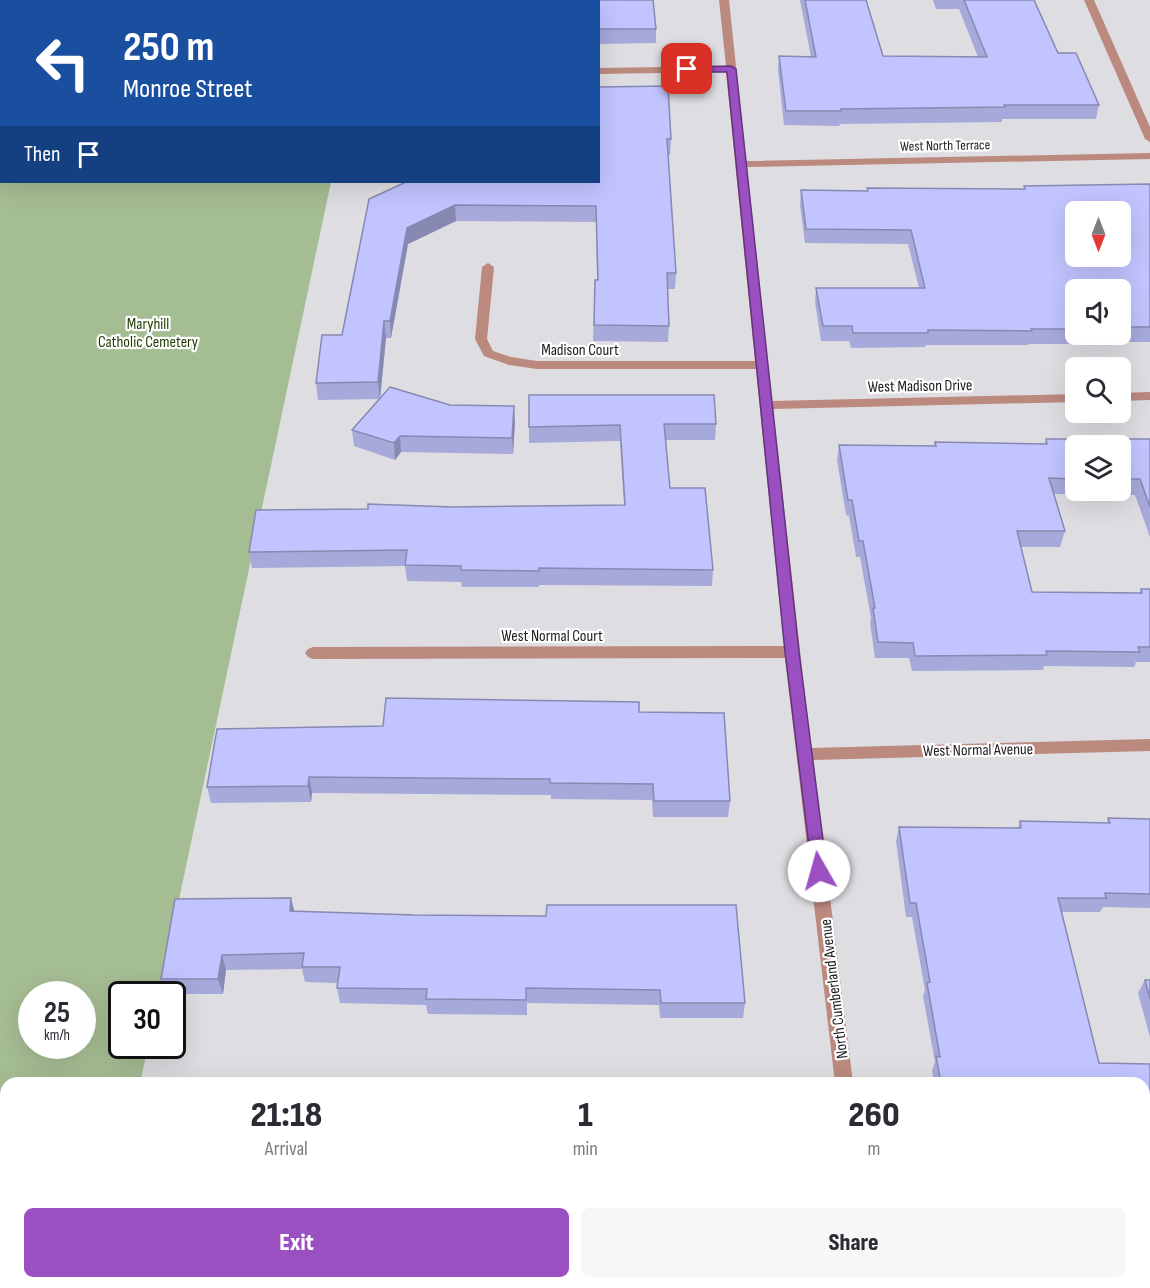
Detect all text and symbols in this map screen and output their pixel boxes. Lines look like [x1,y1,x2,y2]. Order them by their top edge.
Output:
text: 250 m [123,22,214,73]
icon: left [24,24,102,102]
pin [661,43,712,94]
icon: arrive [670,52,703,85]
text: Monroe Street [123,73,252,105]
street label: West North Terrace [900,136,990,155]
icon: arrive [72,138,105,171]
text: Then [24,141,60,168]
north arrow [1065,201,1131,267]
map controls [1065,201,1131,501]
button: sound [1065,279,1131,345]
park label: Maryhill Catholic Cemetery [98,315,198,352]
street label: Madison Court [541,341,619,360]
button: search [1065,357,1131,423]
street label: West Madison Drive [867,376,973,397]
button: layers [1065,435,1131,501]
street label: West Normal Court [501,627,603,646]
street label: West Normal Avenue [923,740,1033,761]
position arrow [787,839,851,903]
street label: North Cumberland Avenue [816,918,852,1060]
speed limit sign: 30 [108,981,186,1059]
text: 25 [44,995,70,1031]
text: km/h [44,1026,70,1045]
text: 21:18 [250,1094,322,1137]
text: 1 [578,1094,593,1137]
text: 260 [848,1094,900,1137]
text: Arrival [265,1137,308,1161]
text: min [573,1137,598,1161]
text: m [867,1137,880,1161]
button: Exit [24,1208,569,1277]
button: Share [581,1208,1126,1277]

